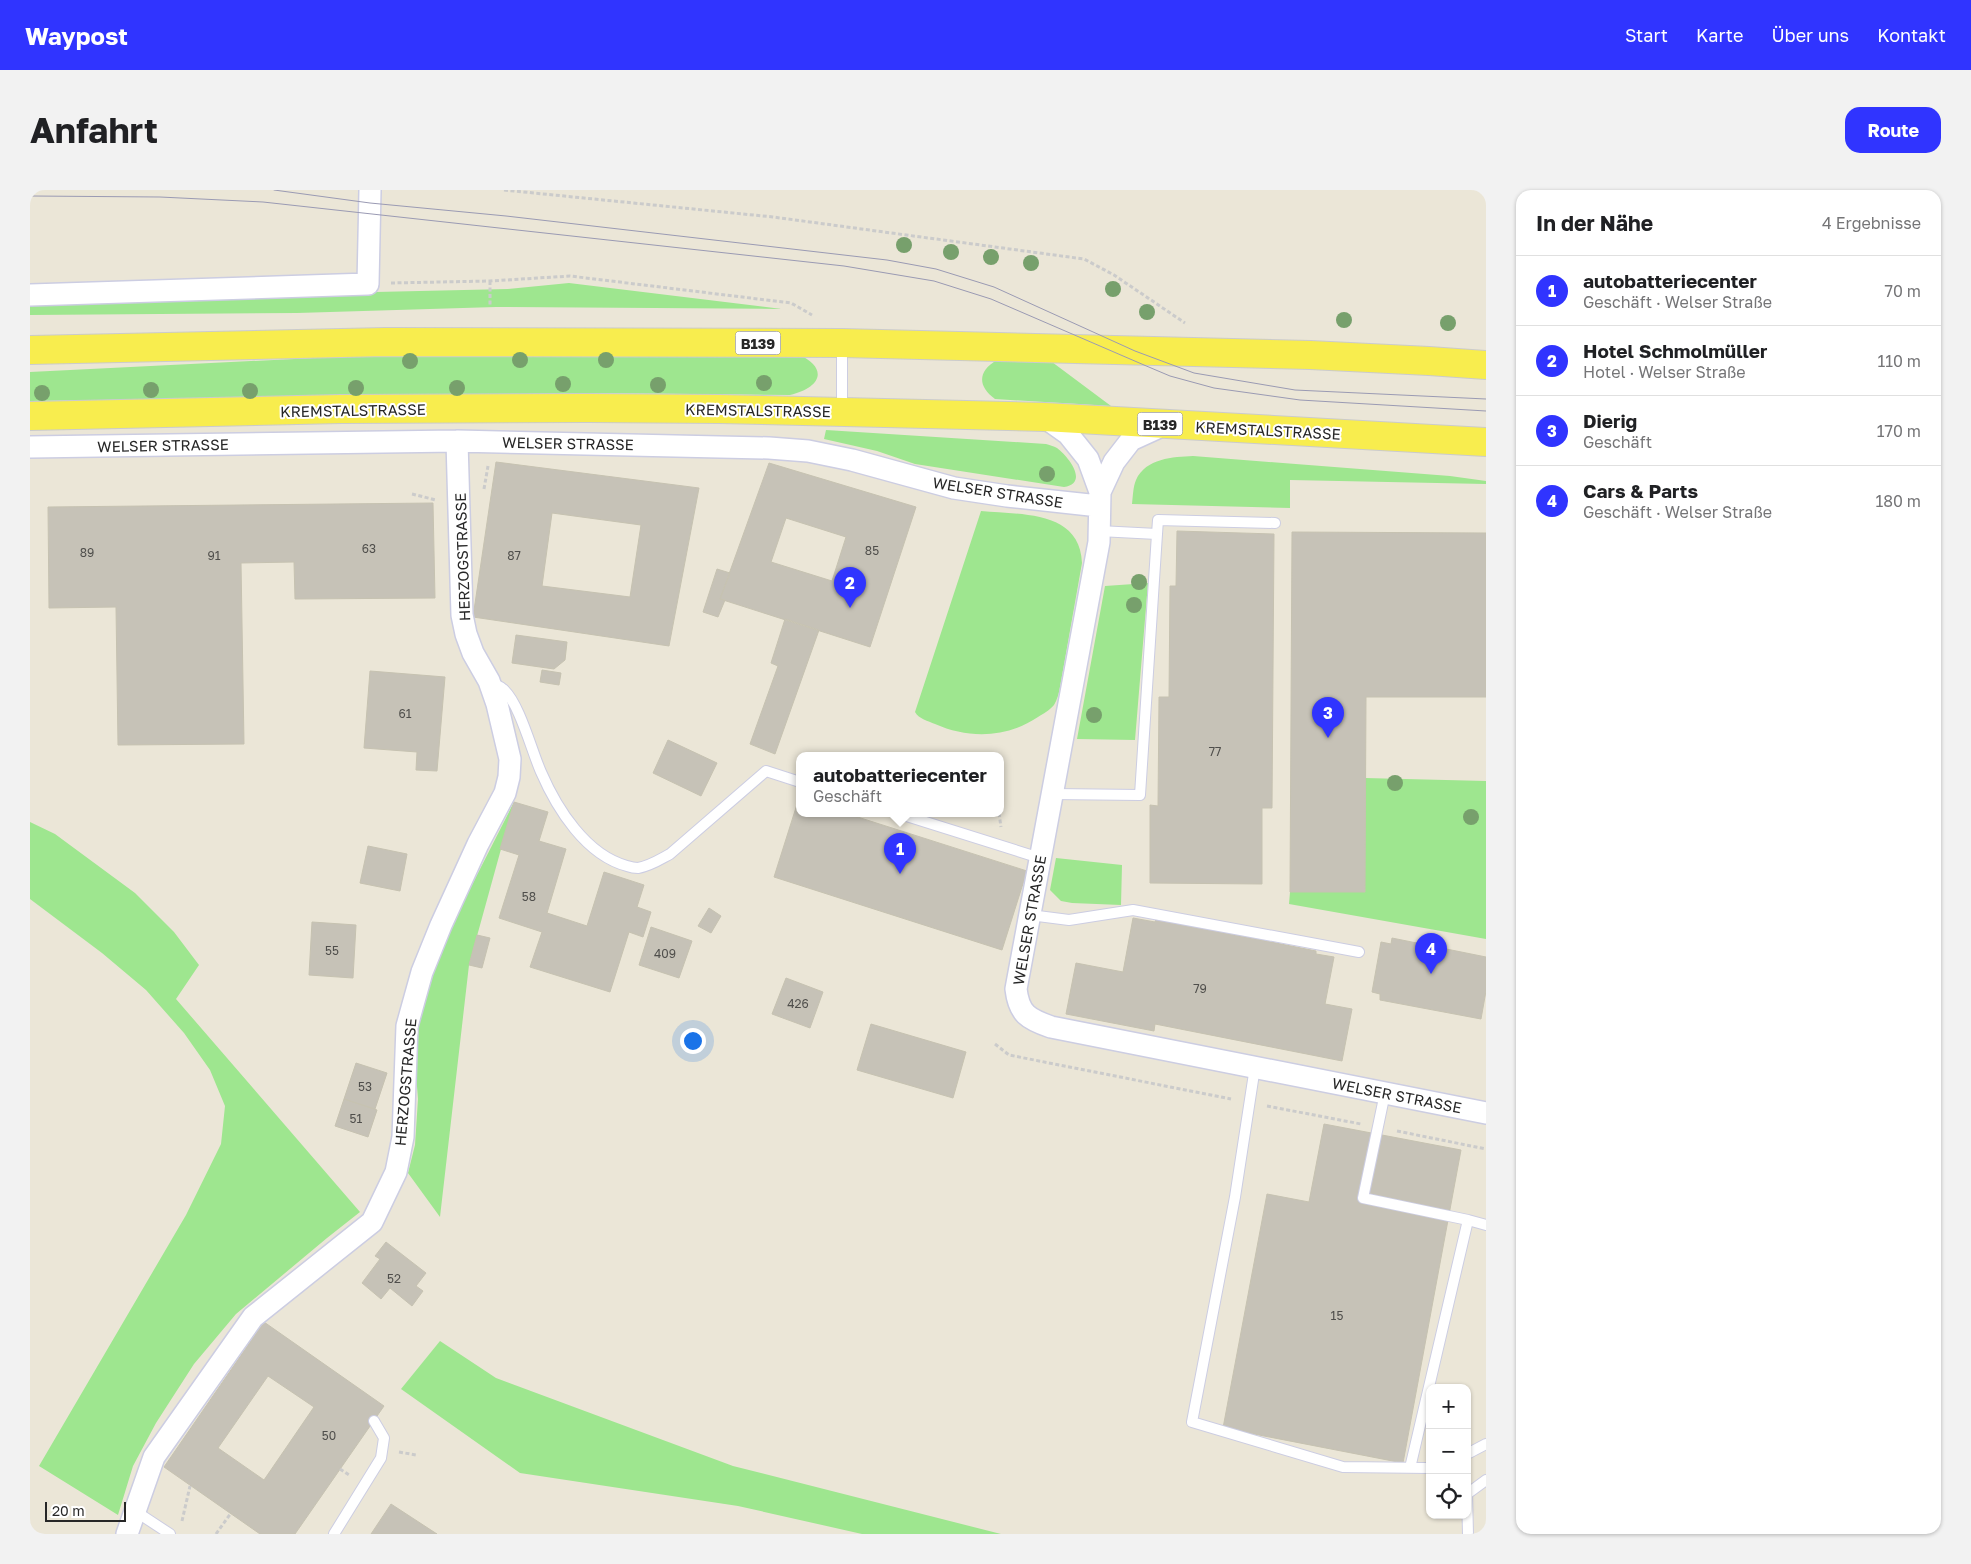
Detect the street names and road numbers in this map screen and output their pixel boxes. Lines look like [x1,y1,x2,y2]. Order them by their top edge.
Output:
road number: B139 [736,332,780,354]
street label: KREMSTALSTRASSE [280,400,426,420]
street label: KREMSTALSTRASSE [685,400,831,420]
road number: B139 [1138,412,1182,435]
street label: KREMSTALSTRASSE [1195,417,1341,443]
street label: WELSER STRASSE [502,433,634,453]
street label: WELSER STRASSE [97,435,229,455]
street label: WELSER STRASSE [932,473,1064,511]
street label: HERZOGSTRASSE [451,492,473,622]
street label: WELSER STRASSE [1009,854,1049,986]
street label: HERZOGSTRASSE [390,1017,420,1147]
street label: WELSER STRASSE [1331,1074,1463,1116]

